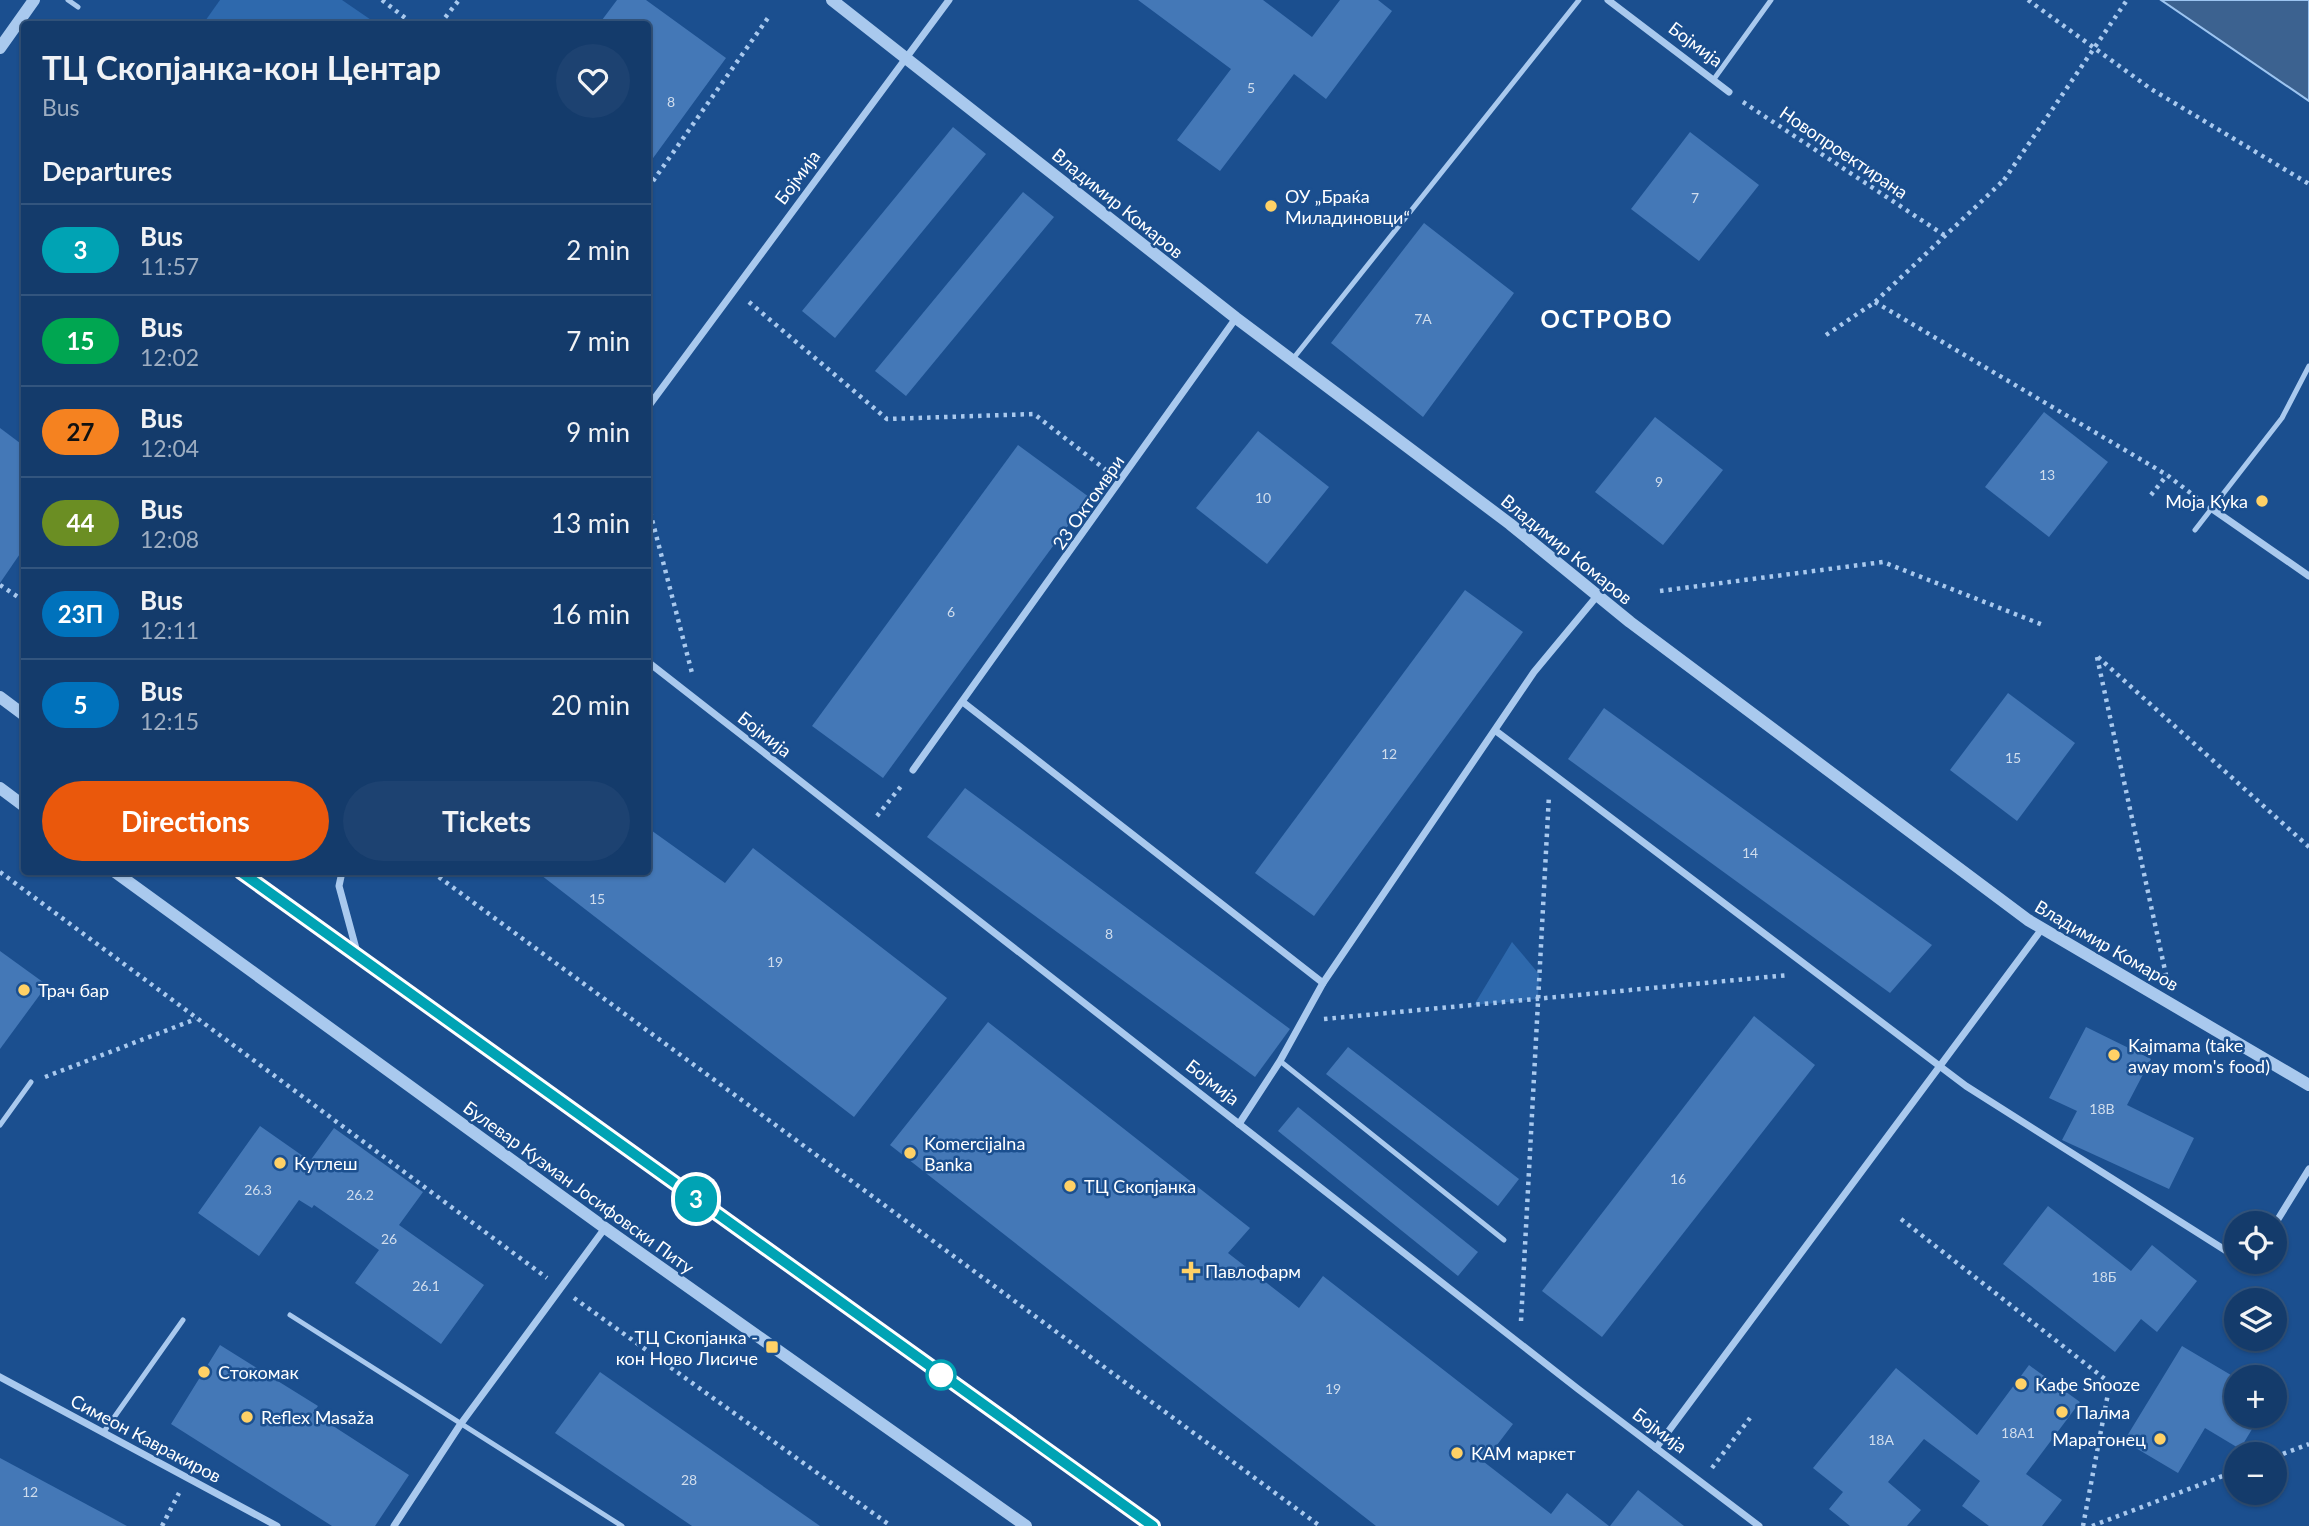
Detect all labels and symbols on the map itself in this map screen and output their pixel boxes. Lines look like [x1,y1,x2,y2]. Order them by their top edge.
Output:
street label: Бојмија [1665,17,1727,71]
house number: 5 [1247,79,1255,96]
house number: 8 [667,93,675,110]
street label: Новопроектирана [1776,101,1912,203]
street label: Владимир Комаров [1048,143,1188,263]
street label: Бојмија [770,146,824,208]
place label: ОУ „Браќа Миладиновци“ [1285,185,1410,228]
house number: 7 [1691,189,1699,206]
marker: ОУ „Браќа Миладиновци“ [1263,198,1279,214]
district label: ОСТРОВО [1540,304,1674,333]
house number: 7А [1414,310,1432,327]
street label: 23 Октомври [1047,451,1129,553]
house number: 13 [2039,466,2055,483]
house number: 9 [1655,473,1663,490]
house number: 10 [1255,489,1271,506]
street label: Владимир Комаров [1497,489,1637,609]
place label: Moja Kyka [2165,490,2248,512]
marker: Moja Kyka [2254,493,2270,509]
house number: 6 [947,603,955,620]
street label: Бојмија [734,706,796,762]
house number: 12 [1381,745,1397,762]
house number: 15 [2005,749,2021,766]
house number: 14 [1742,844,1758,861]
house number: 15 [589,890,605,907]
street label: Владимир Комаров [2031,895,2183,995]
house number: 8 [1105,925,1113,942]
house number: 19 [767,953,783,970]
place label: Трач бар [38,979,109,1001]
marker: Трач бар [16,982,32,998]
place label: Kajmama (take away mom's food) [2128,1034,2270,1077]
marker: Kajmama (take away mom's food) [2106,1047,2122,1063]
street label: Бојмија [1182,1054,1244,1110]
street label: Булевар Кузман Јосифовски Питу [459,1096,699,1278]
house number: 18В [2089,1100,2115,1117]
place label: Komercijalna Banka [924,1132,1025,1175]
marker: Komercijalna Banka [902,1145,918,1161]
place label: Кутлеш [294,1152,357,1174]
marker: Кутлеш [272,1155,288,1171]
house number: 16 [1670,1170,1686,1187]
place label: ТЦ Скопјанка [1084,1175,1196,1197]
line badge: 3 [673,1176,719,1222]
marker: ТЦ Скопјанка [1062,1178,1078,1194]
house number: 26.3 [244,1181,272,1198]
house number: 26.2 [346,1186,374,1203]
house number: 26 [381,1230,397,1247]
place label: Павлофарм [1205,1260,1301,1282]
marker: Павлофарм [1183,1263,1199,1279]
house number: 18Б [2092,1268,2117,1285]
house number: 26.1 [412,1277,440,1294]
place label: ТЦ Скопјанка - кон Ново Лисиче [616,1326,758,1369]
marker: ТЦ Скопјанка - кон Ново Лисиче [764,1339,780,1355]
unlabelled marker [926,1360,956,1390]
place label: Стокомак [218,1361,299,1383]
marker: Стокомак [196,1364,212,1380]
place label: Кафе Snooze [2035,1373,2140,1395]
marker: Кафе Snooze [2013,1376,2029,1392]
house number: 19 [1325,1380,1341,1397]
street label: Симеон Кавракиров [67,1389,225,1487]
place label: Палма [2076,1401,2130,1423]
street label: Бојмија [1629,1403,1691,1457]
marker: Палма [2054,1404,2070,1420]
place label: Reflex Masaža [261,1406,374,1428]
marker: Reflex Masaža [239,1409,255,1425]
house number: 18А1 [2001,1424,2035,1441]
place label: Маратонец [2052,1428,2146,1450]
house number: 18А [1868,1431,1894,1448]
marker: Маратонец [2152,1431,2168,1447]
place label: KAM маркет [1471,1442,1576,1464]
marker: KAM маркет [1449,1445,1465,1461]
house number: 28 [681,1471,697,1488]
house number: 12 [22,1483,38,1500]

